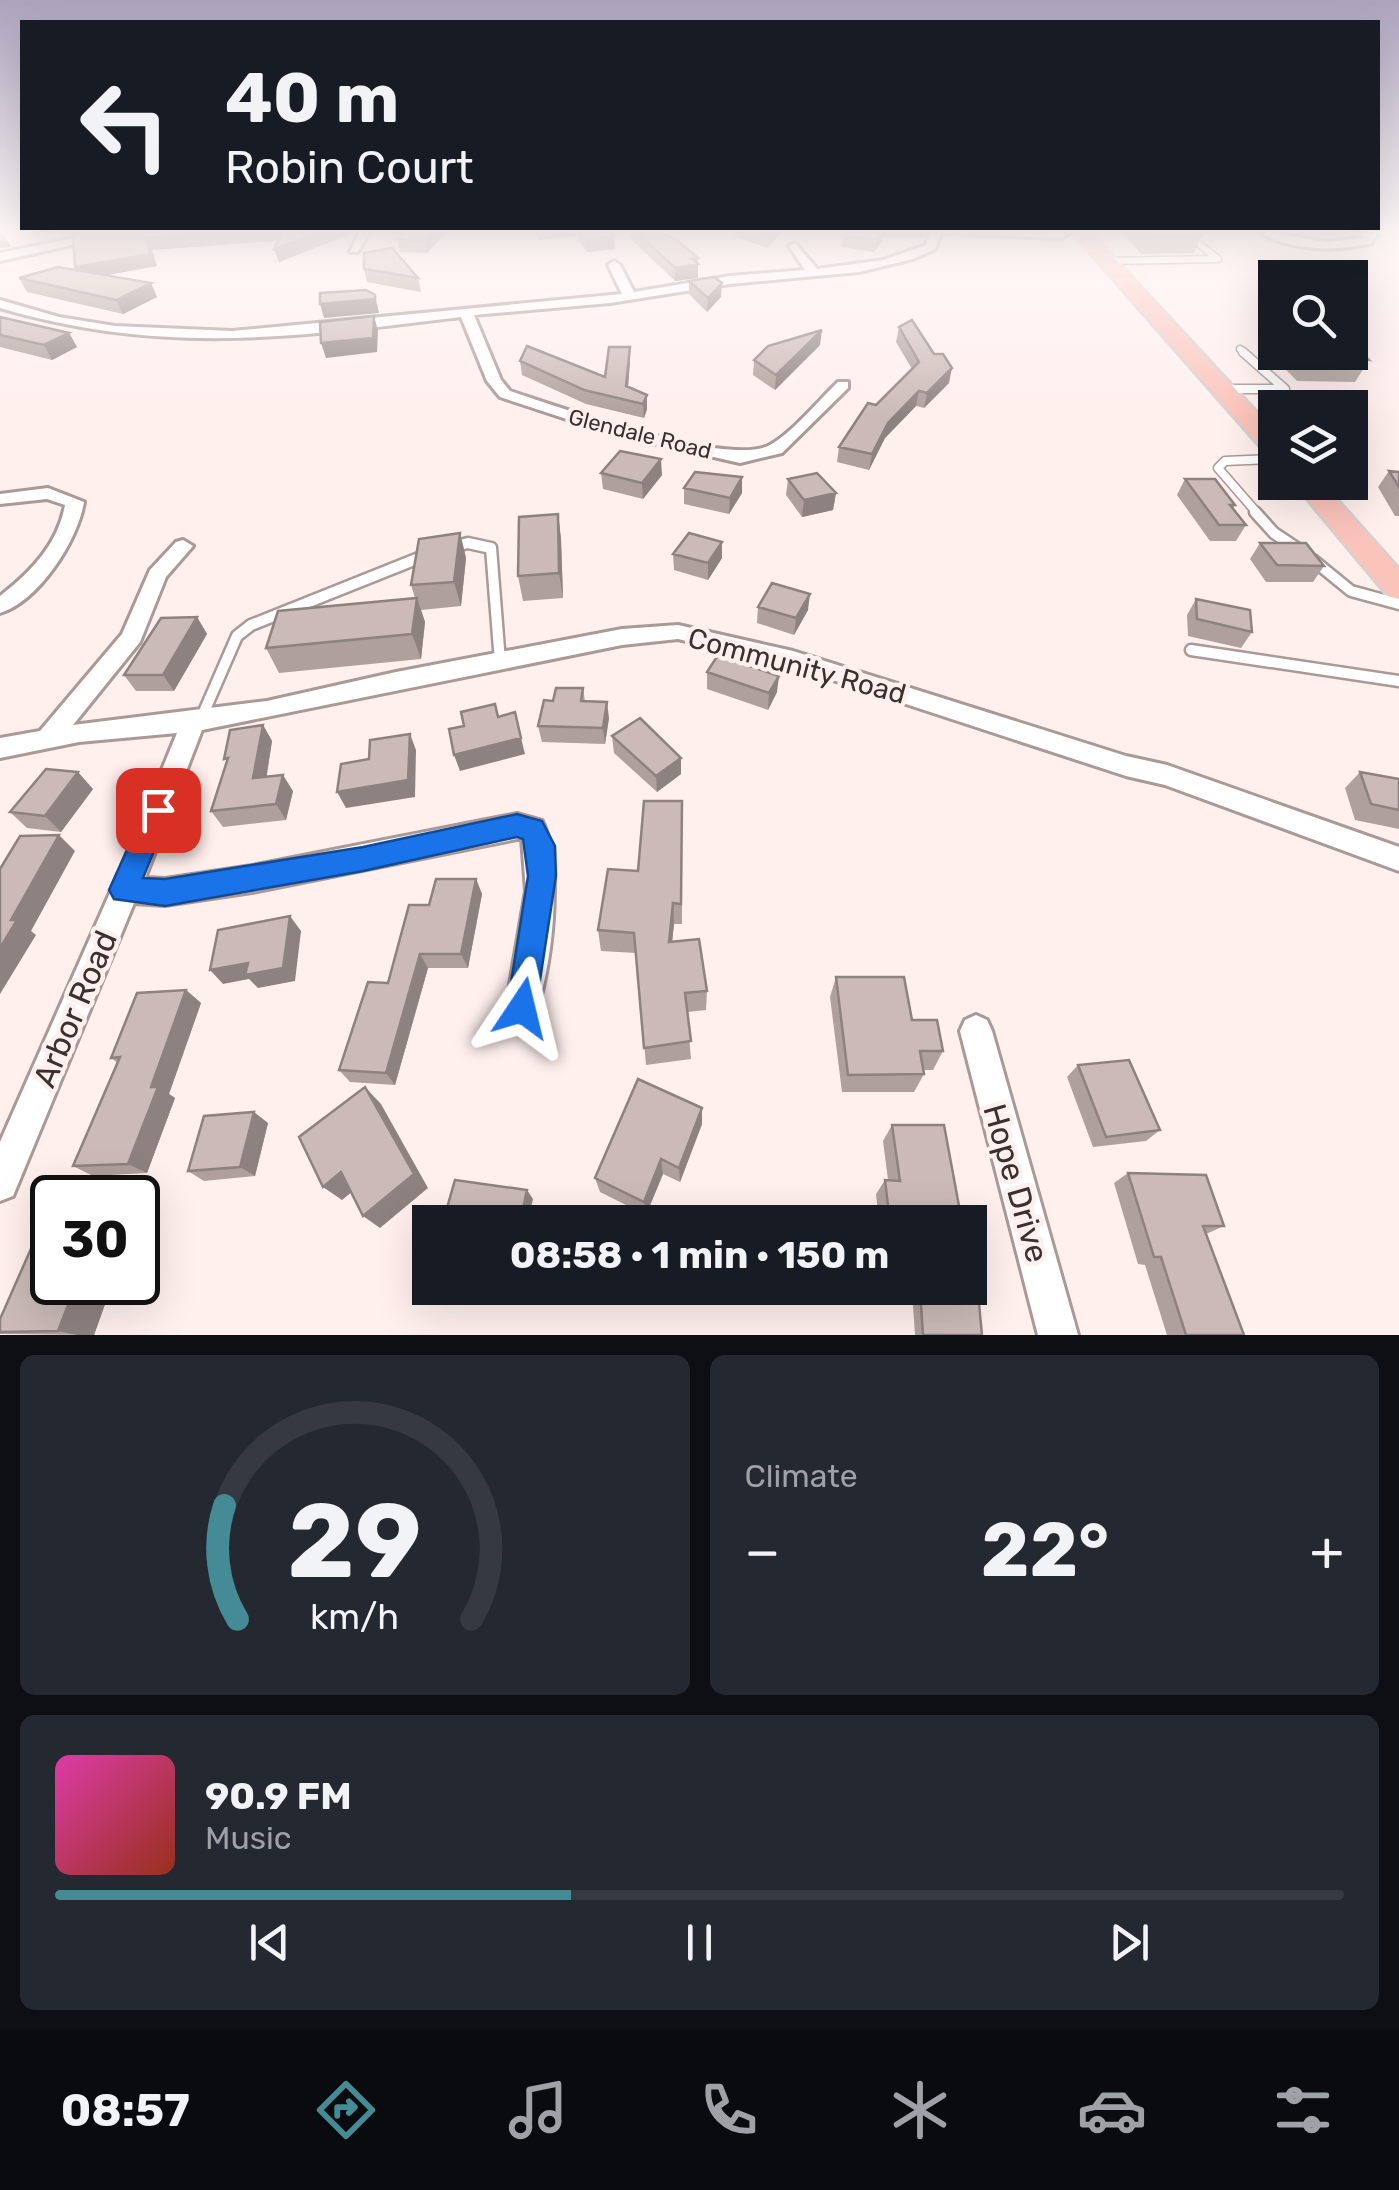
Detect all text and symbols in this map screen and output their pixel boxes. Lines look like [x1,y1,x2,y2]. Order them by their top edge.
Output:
text: 40 m [225,57,399,140]
icon: left [60,60,190,190]
text: Robin Court [225,141,474,194]
map controls [1258,260,1368,500]
button: search [1258,260,1368,370]
button: layers [1258,390,1368,500]
street label: Glendale Road [566,403,714,465]
street label: Community Road [685,621,909,711]
pin [116,768,201,853]
icon: arrive [131,783,186,838]
street label: Arbor Road [25,925,125,1093]
position arrow [470,956,574,1060]
street label: Hope Drive [975,1099,1057,1267]
speed limit sign: 30 [30,1175,160,1305]
text: 08:58 · 1 min · 150 m [510,1232,889,1278]
text: Climate [745,1457,858,1495]
text: 29 [288,1480,422,1603]
text: 22° [981,1506,1109,1595]
text: − [745,1519,780,1584]
text: + [1310,1519,1344,1584]
text: km/h [310,1596,399,1638]
text: 90.9 FM [205,1773,352,1819]
text: Music [205,1819,291,1857]
icon: previous [242,1915,297,1970]
icon: pause [672,1915,727,1970]
icon: next [1102,1915,1157,1970]
icon: directions [311,2075,381,2145]
icon: music [503,2075,573,2145]
icon: phone [694,2075,764,2145]
icon: climate [885,2075,955,2145]
icon: car [1077,2075,1147,2145]
icon: filters [1268,2075,1338,2145]
text: 08:57 [61,2084,190,2137]

